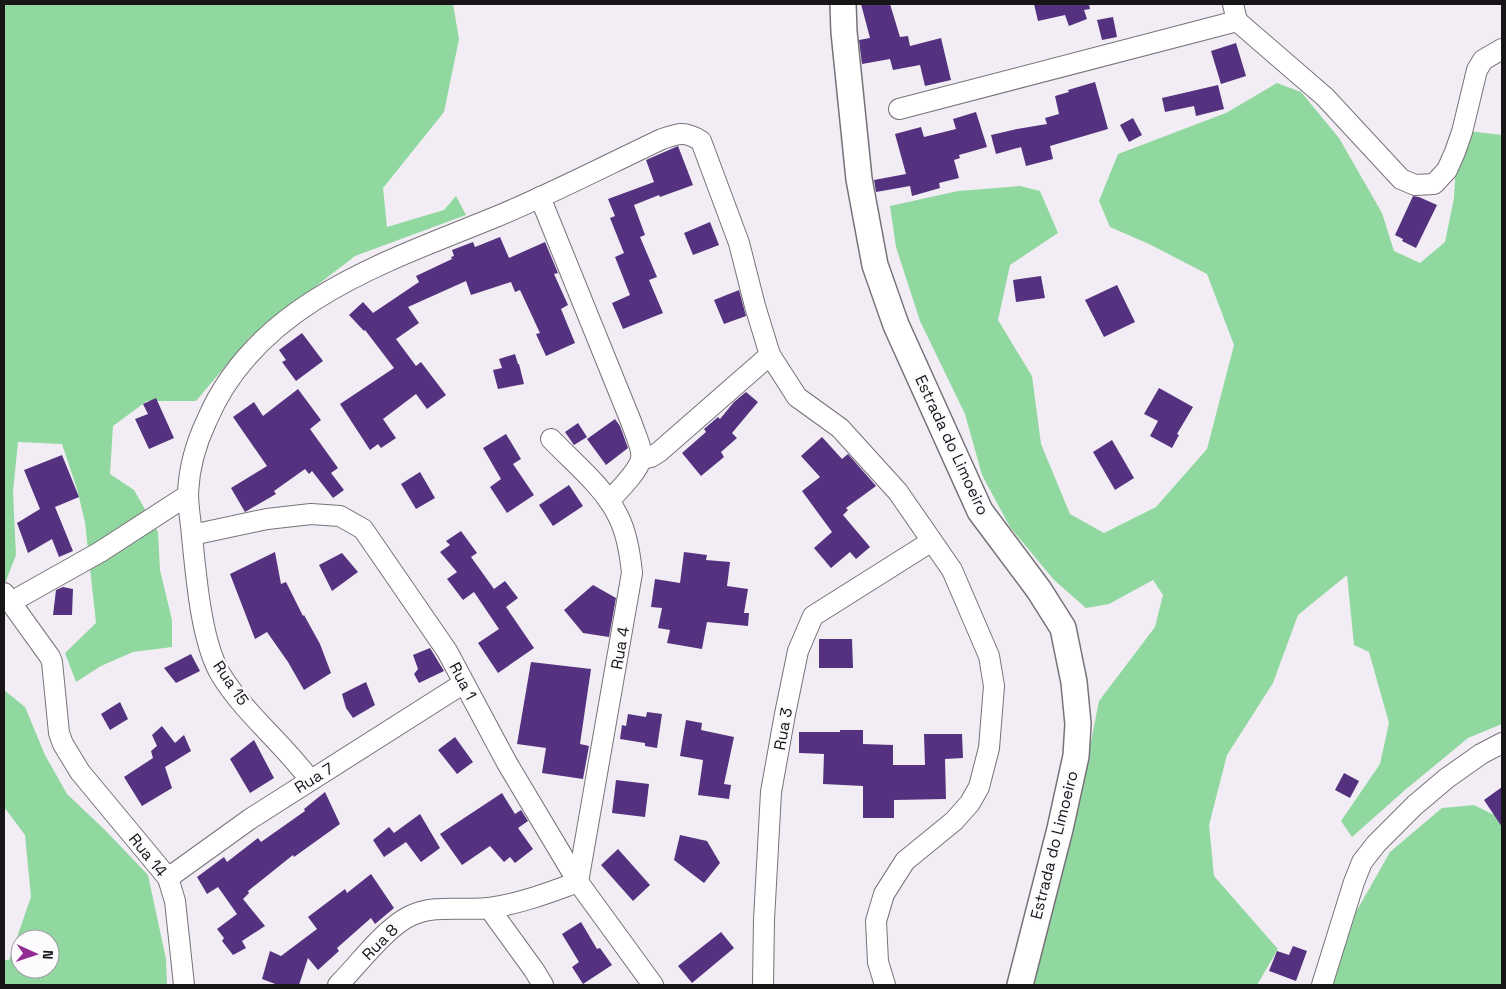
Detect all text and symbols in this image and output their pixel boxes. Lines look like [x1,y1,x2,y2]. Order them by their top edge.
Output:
street label: Estrada do Limoeiro [910,371,994,519]
street label: Rua 4 [606,625,634,671]
street label: Rua 15 [208,657,254,709]
street label: Rua 1 [444,658,482,704]
street label: Rua 3 [769,706,797,752]
street label: Rua 7 [291,758,337,798]
street label: Estrada do Limoeiro [1025,768,1083,922]
street label: Rua 14 [124,829,172,881]
street label: Rua 8 [357,919,403,965]
north arrow [10,929,60,979]
text: N [39,950,57,960]

